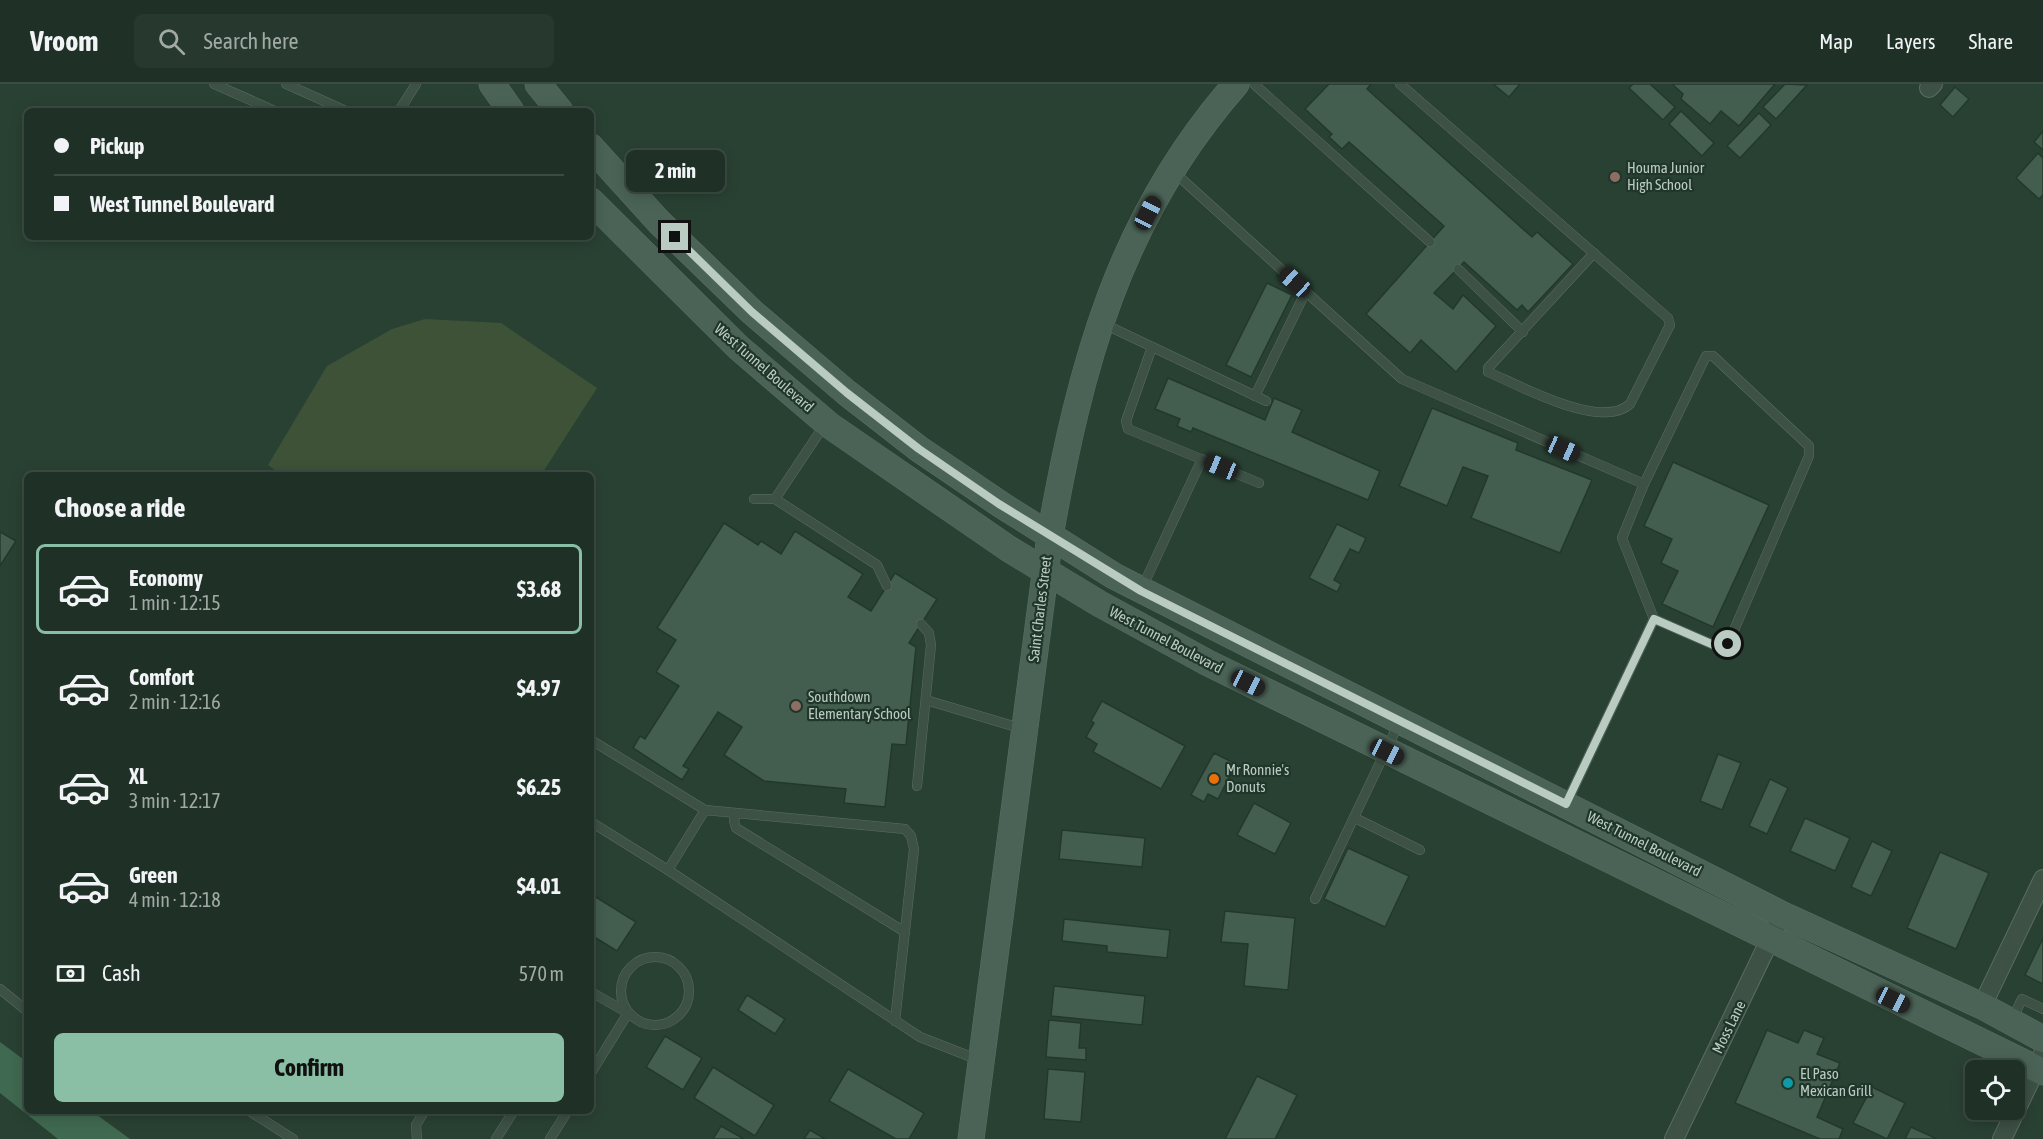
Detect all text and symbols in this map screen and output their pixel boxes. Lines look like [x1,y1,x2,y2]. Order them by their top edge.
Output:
search box [134,14,554,68]
text: Vroom [30,25,98,57]
icon: search [155,25,188,58]
text: Search here [203,28,298,54]
text: Map [1819,29,1853,53]
text: Layers [1886,29,1936,53]
text: Share [1969,29,2013,53]
text: Pickup [90,133,145,159]
callout: 2 min [626,150,724,192]
text: 2 min [655,159,696,182]
place label: Houma Junior High School [1627,159,1705,193]
marker: Houma Junior High School [1608,170,1622,184]
text: West Tunnel Boulevard [90,191,275,217]
car [1132,193,1164,233]
route end [661,223,688,250]
car [1276,263,1314,301]
street label: West Tunnel Boulevard [711,320,817,415]
car [1543,433,1583,465]
car [1201,452,1241,482]
text: Choose a ride [54,492,186,523]
street label: Saint Charles Street [1025,555,1054,663]
icon: car [57,562,111,616]
text: Economy [129,565,203,591]
text: $3.68 [517,576,561,602]
text: 1 min · 12:15 [129,591,221,614]
street label: West Tunnel Boulevard [1107,603,1226,677]
route start [1714,630,1741,657]
icon: car [57,661,111,715]
text: Comfort [129,664,194,690]
car [1228,667,1268,699]
text: $4.97 [517,675,561,701]
place label: Southdown Elementary School [808,688,911,722]
text: 2 min · 12:16 [129,690,221,713]
marker: Southdown Elementary School [789,699,803,713]
car [1367,736,1407,768]
icon: car [57,760,111,814]
place label: Mr Ronnie's Donuts [1226,761,1289,795]
text: XL [129,763,147,789]
marker: Mr Ronnie's Donuts [1207,772,1221,786]
text: $6.25 [517,774,561,800]
text: 3 min · 12:17 [129,789,221,812]
street label: West Tunnel Boulevard [1584,807,1704,880]
icon: car [57,859,111,913]
text: Green [129,862,178,888]
text: $4.01 [517,873,561,899]
text: 4 min · 12:18 [129,888,221,911]
icon: cash [54,957,87,990]
text: Cash [102,960,141,986]
text: 570 m [519,962,564,985]
car [1873,984,1913,1016]
street label: Moss Lane [1708,997,1749,1056]
button: Confirm [54,1033,564,1102]
map controls [1965,1060,2025,1120]
button: locate [1965,1060,2025,1120]
place label: El Paso Mexican Grill [1800,1065,1872,1099]
marker: El Paso Mexican Grill [1781,1076,1795,1090]

